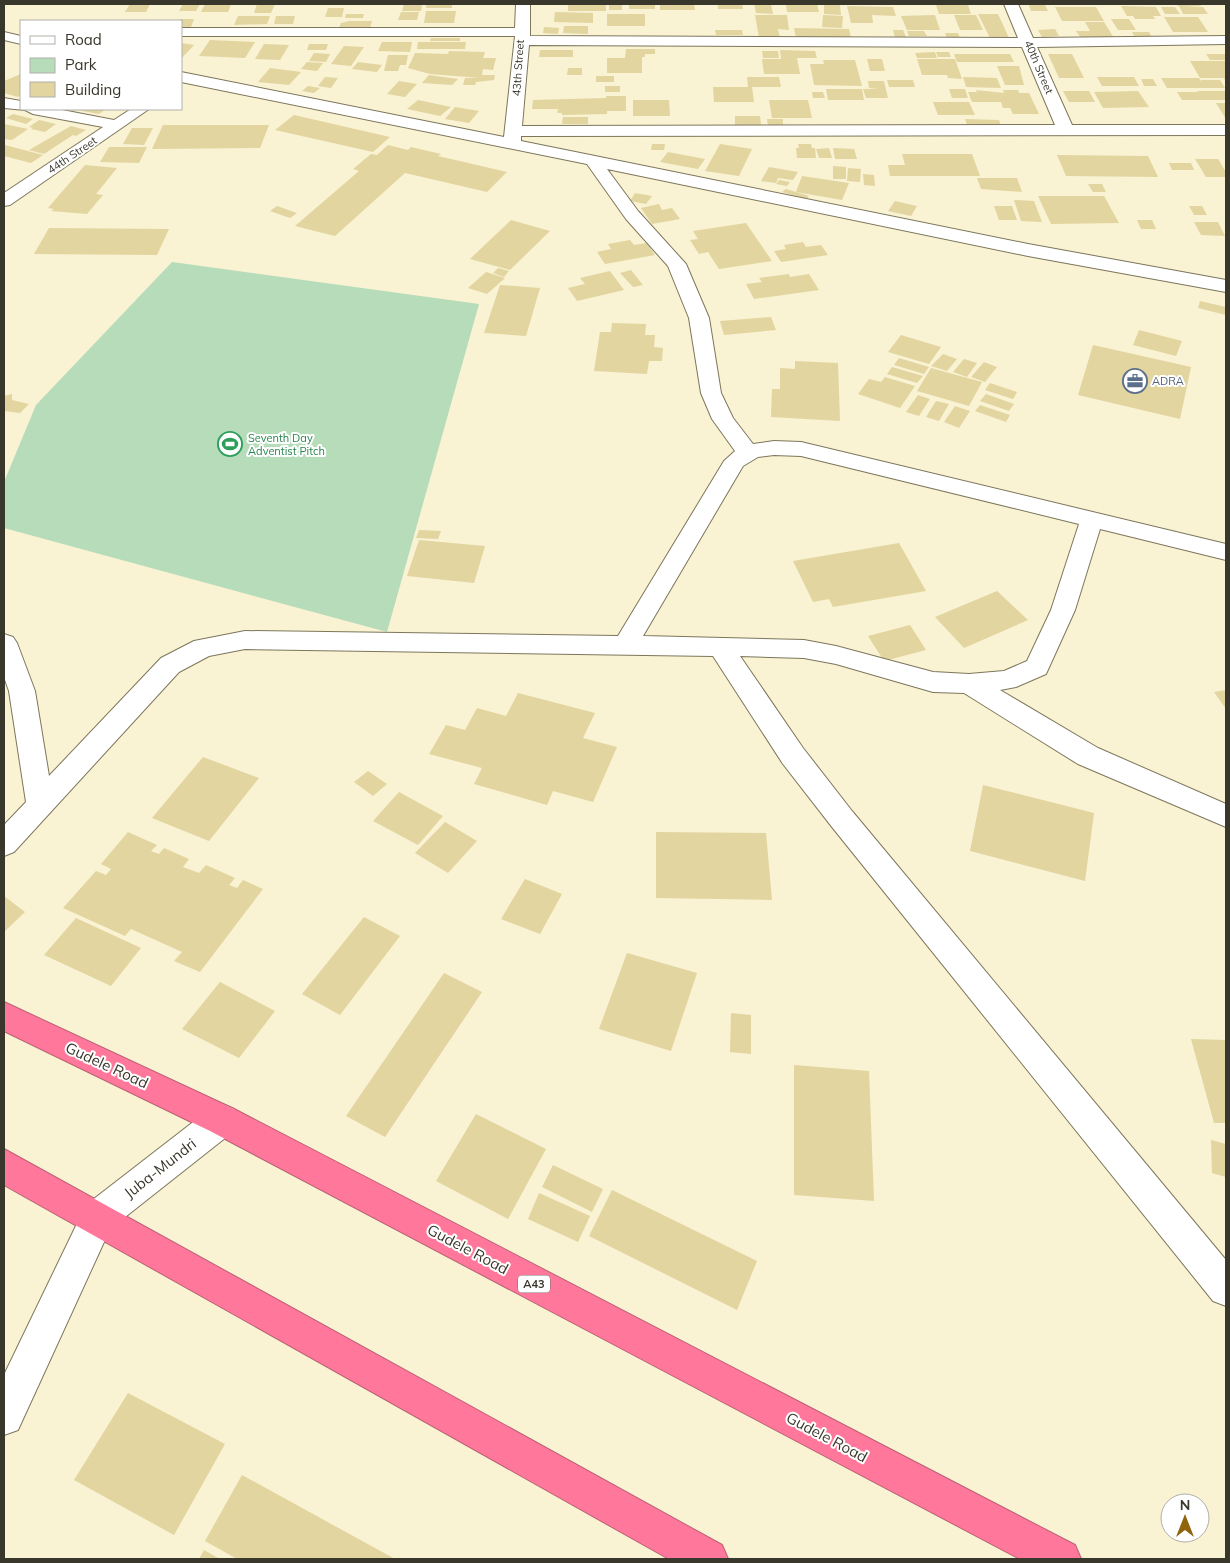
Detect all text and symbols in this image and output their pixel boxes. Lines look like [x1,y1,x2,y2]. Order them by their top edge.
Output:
legend [20,20,182,110]
text: Road [65,30,102,49]
street label: 40th Street [1021,38,1057,96]
street label: 43th Street [509,39,527,97]
text: Park [65,55,97,74]
text: Building [65,80,121,99]
street label: 44th Street [45,133,100,177]
office icon: ADRA [1122,368,1148,394]
place label: ADRA [1152,374,1184,388]
sports icon: Seventh Day Adventist Pitch [217,431,243,457]
place label: Seventh Day Adventist Pitch [248,431,325,458]
street label: Gudele Road [63,1038,151,1092]
street label: Juba-Mundri [120,1134,200,1202]
street label: Gudele Road [424,1220,512,1278]
road number: A43 [518,1276,550,1292]
street label: Gudele Road [783,1408,871,1466]
north arrow [1160,1493,1210,1543]
text: N [1180,1496,1190,1514]

